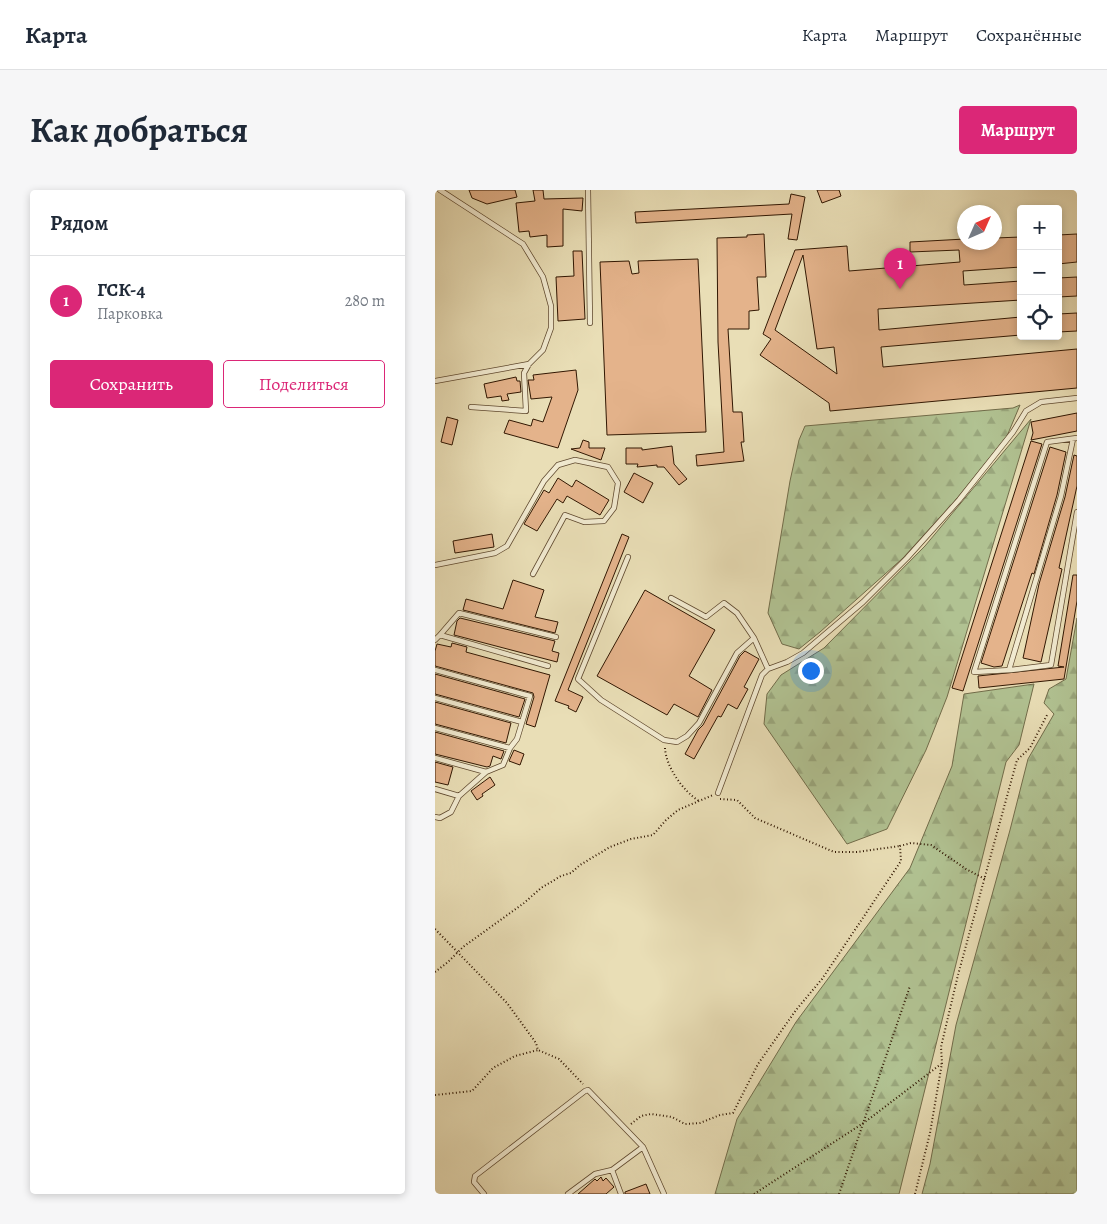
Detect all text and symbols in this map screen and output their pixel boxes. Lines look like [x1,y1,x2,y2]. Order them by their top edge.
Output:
text: Карта [25,19,87,51]
text: Карта [802,23,847,47]
text: Маршрут [875,23,948,47]
text: Сохранённые [976,23,1082,47]
text: Как добраться [30,106,248,154]
button: Маршрут [959,106,1077,154]
north arrow [957,205,1002,250]
map controls [1017,205,1062,340]
button: + [1017,205,1062,250]
text: Рядом [50,209,108,237]
pin: 1 [884,248,916,289]
button: − [1017,250,1062,295]
text: ГСК-4 [97,277,145,303]
text: 1 [63,290,69,312]
text: 280 m [345,290,385,312]
button: locate [1017,295,1062,340]
text: Парковка [97,303,163,325]
button: Сохранить [50,360,213,408]
button: Поделиться [223,360,385,408]
your location [798,658,824,684]

